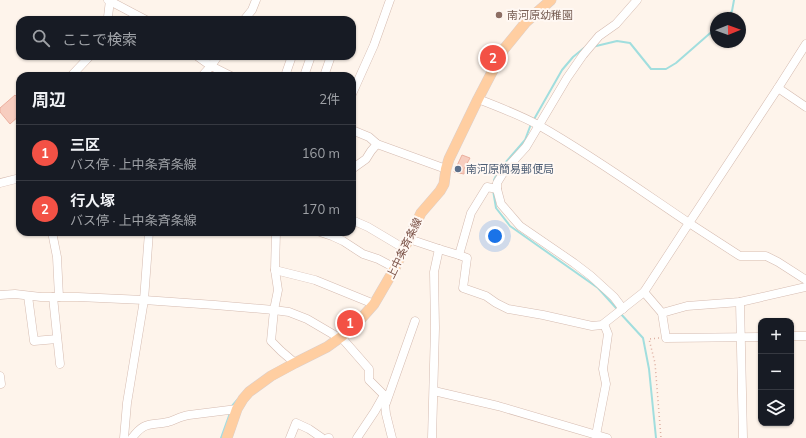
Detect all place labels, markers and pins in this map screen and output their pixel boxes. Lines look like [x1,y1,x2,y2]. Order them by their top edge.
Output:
place label: 南河原幼稚園 [507,8,573,22]
marker: 南河原幼稚園 [494,10,504,20]
pin: 2 [480,43,506,73]
place label: 南河原簡易郵便局 [466,162,554,176]
marker: 南河原簡易郵便局 [453,164,463,174]
pin: 1 [337,308,363,338]

